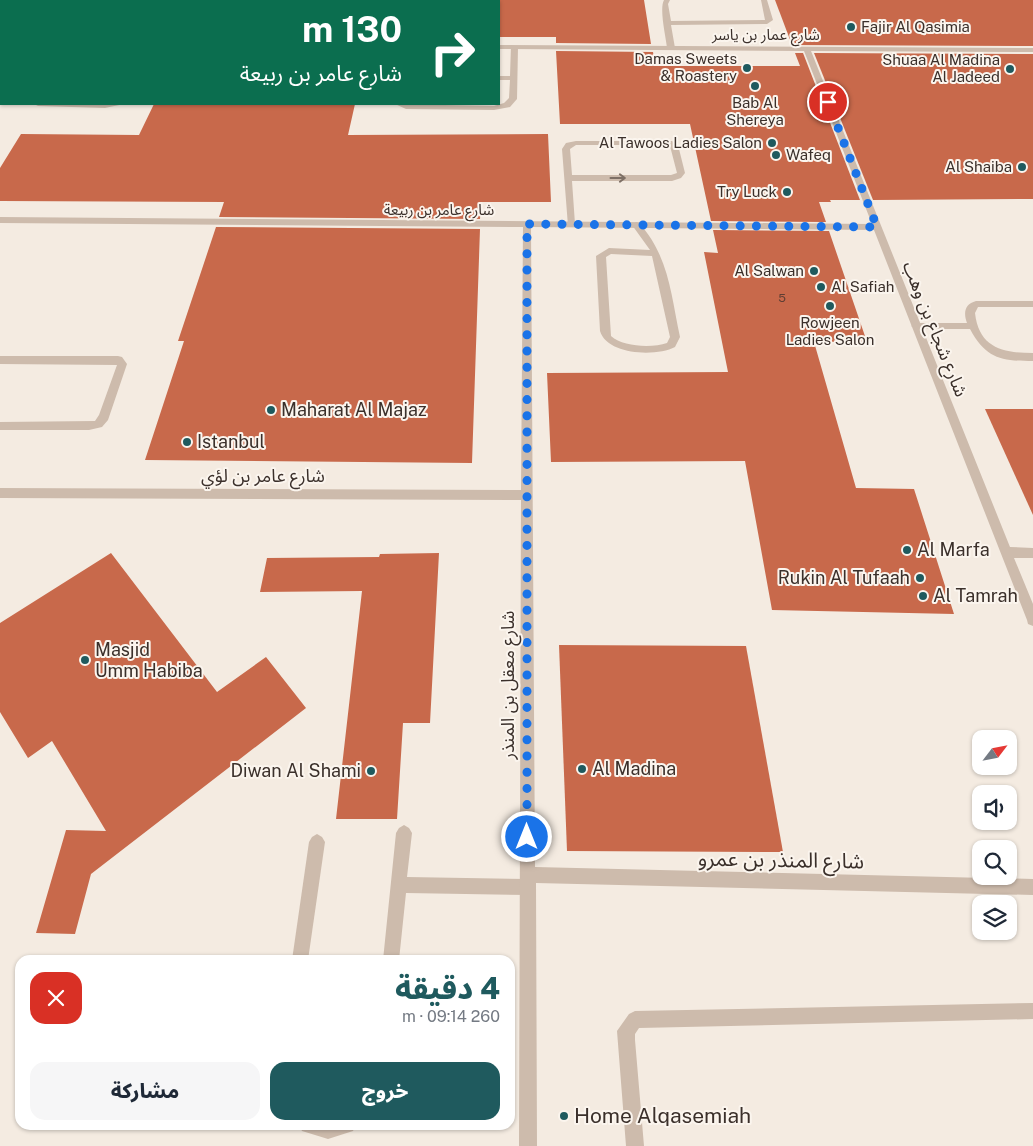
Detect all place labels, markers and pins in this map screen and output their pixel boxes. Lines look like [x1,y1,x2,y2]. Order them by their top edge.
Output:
place label: Fajir Al Qasimia [861,18,970,35]
marker: Fajir Al Qasimia [845,21,857,33]
place label: Damas Sweets & Roastery [634,50,737,84]
place label: Shuaa Al Madina Al Jadeed [882,51,1000,85]
marker: Damas Sweets & Roastery [741,62,753,74]
marker: Shuaa Al Madina Al Jadeed [1004,63,1016,75]
marker: Bab Al Shereya [749,80,761,92]
pin [807,81,849,123]
place label: Bab Al Shereya [726,94,784,128]
place label: Al Tawoos Ladies Salon [599,134,762,151]
marker: Al Tawoos Ladies Salon [766,137,778,149]
place label: Wafeq [786,146,831,163]
marker: Wafeq [770,149,782,161]
place label: Al Shaiba [945,158,1012,175]
marker: Al Shaiba [1016,161,1028,173]
place label: Try Luck [717,183,777,200]
marker: Try Luck [781,186,793,198]
place label: Al Salwan [734,262,804,279]
marker: Al Salwan [808,265,820,277]
place label: Al Safiah [831,278,894,295]
marker: Al Safiah [815,281,827,293]
marker: Rowjeen Ladies Salon [824,300,836,312]
place label: Rowjeen Ladies Salon [786,314,874,348]
place label: Maharat Al Majaz [281,399,427,420]
marker: Maharat Al Majaz [265,404,277,416]
place label: Istanbul [197,431,265,452]
marker: Istanbul [181,436,193,448]
place label: Al Marfa [917,539,990,560]
marker: Al Marfa [901,544,913,556]
place label: Rukin Al Tufaah [778,567,910,588]
marker: Rukin Al Tufaah [914,572,926,584]
place label: Al Tamrah [933,585,1018,606]
marker: Al Tamrah [917,590,929,602]
place label: Masjid Umm Habiba [95,639,203,681]
marker: Masjid Umm Habiba [79,654,91,666]
place label: Al Madina [592,758,676,779]
place label: Diwan Al Shami [231,760,361,781]
marker: Al Madina [576,763,588,775]
marker: Diwan Al Shami [365,765,377,777]
place label: Home Alqasemiah [574,1103,751,1128]
marker: Home Alqasemiah [558,1110,570,1122]

